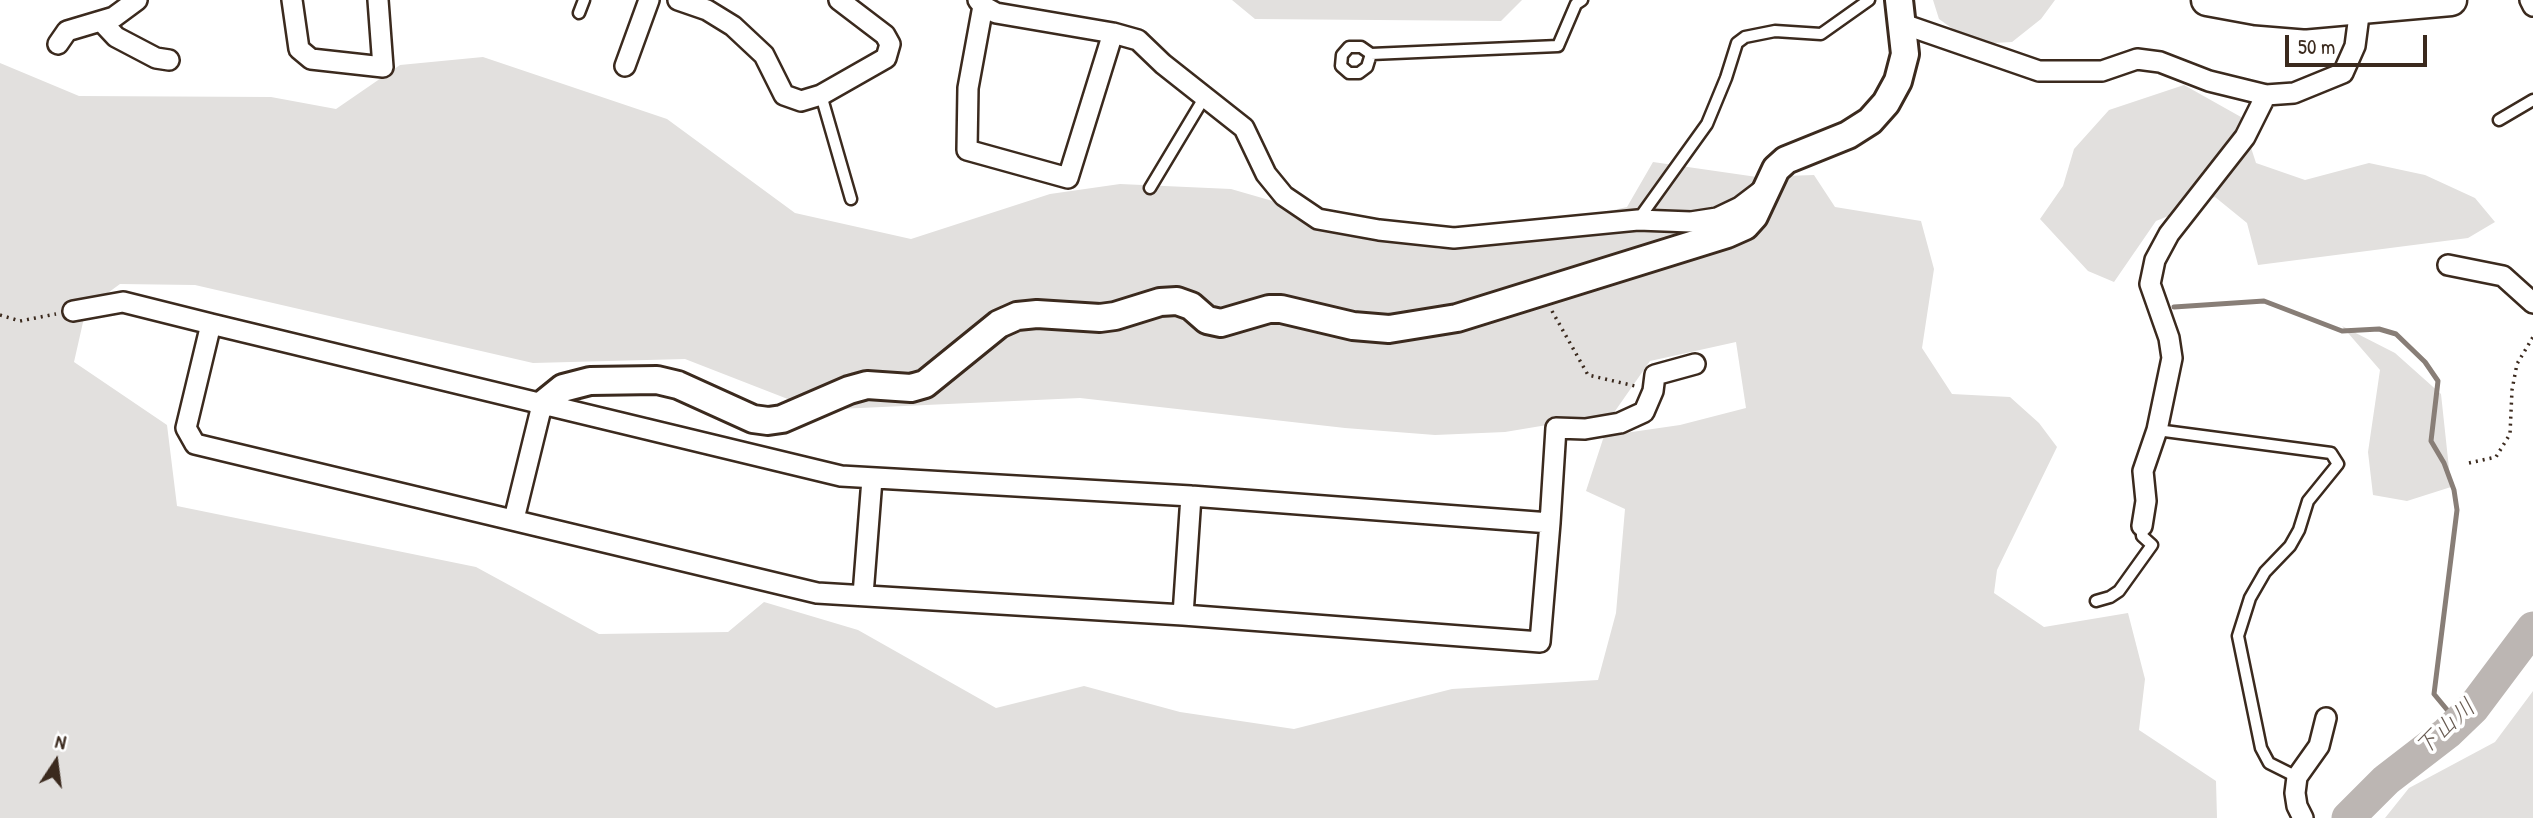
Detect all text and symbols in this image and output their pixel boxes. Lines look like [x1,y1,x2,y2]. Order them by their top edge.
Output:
scale bar [2288,21,2430,65]
text: 50 m [2298,32,2335,61]
water label: 下山川 [2410,693,2482,763]
north arrow [21,727,91,797]
text: N [53,728,69,755]

